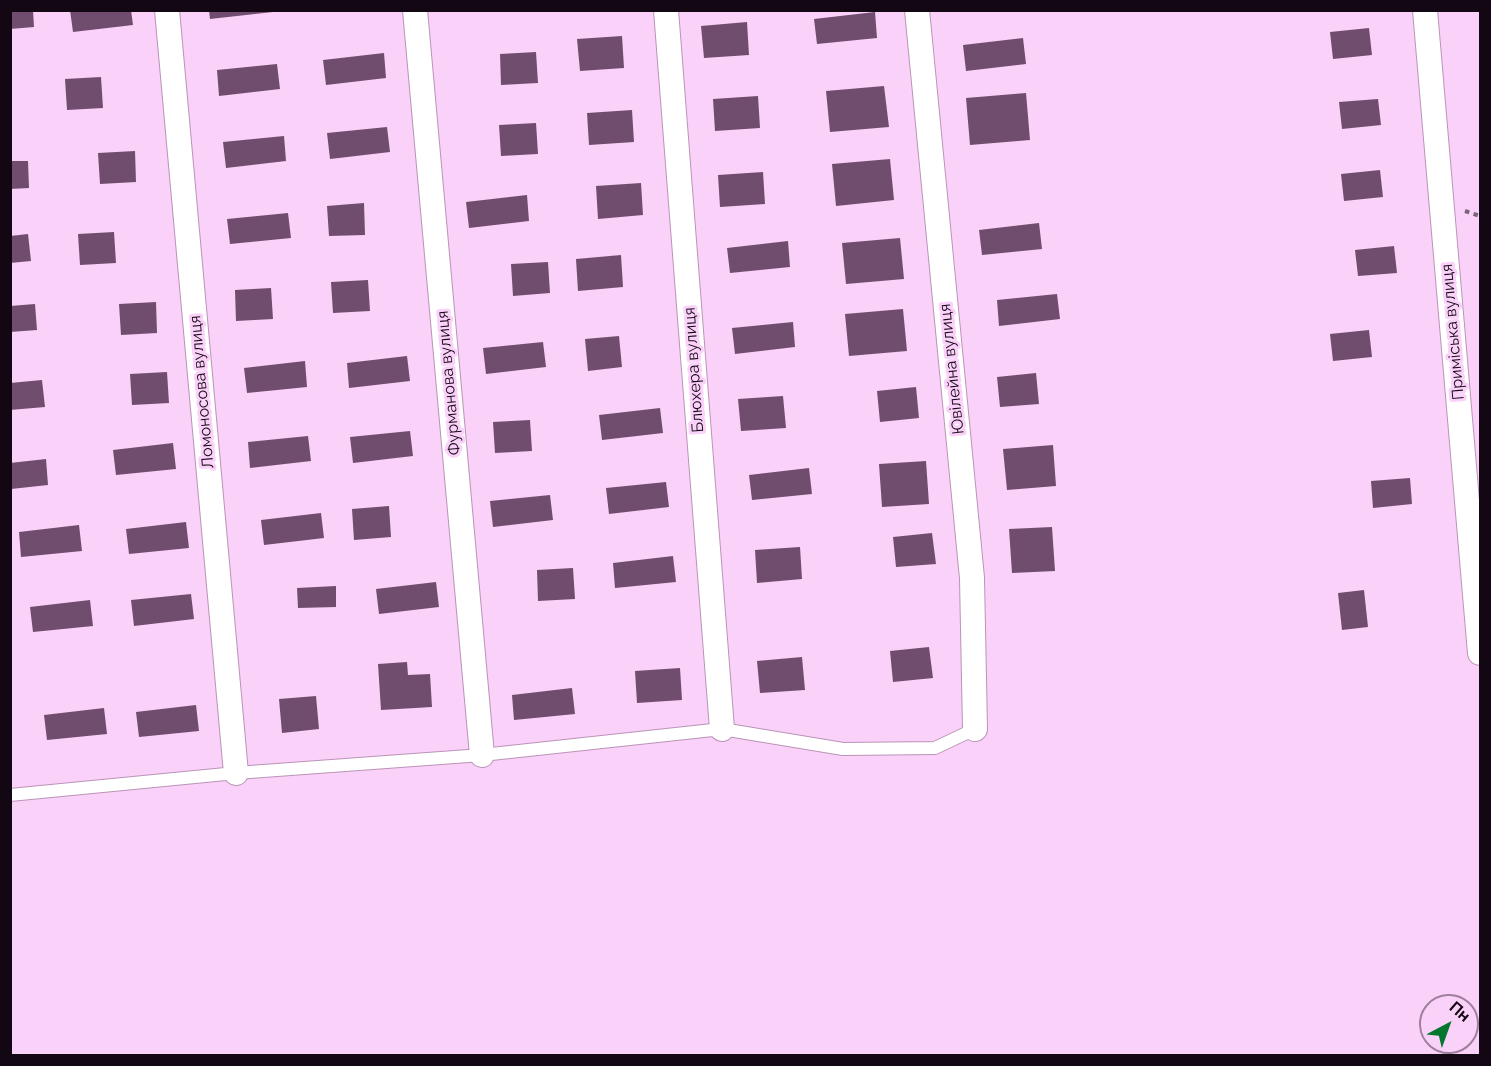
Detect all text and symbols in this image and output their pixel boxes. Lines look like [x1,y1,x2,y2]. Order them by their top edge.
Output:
street label: Приміська вулиця [1437,263,1469,401]
street label: Ювілейна вулиця [936,303,968,435]
street label: Блюхера вулиця [680,307,708,433]
street label: Фурманова вулиця [433,310,465,456]
street label: Ломоносова вулиця [186,315,218,469]
north arrow [1419,994,1479,1054]
text: Пн [1446,997,1474,1026]

